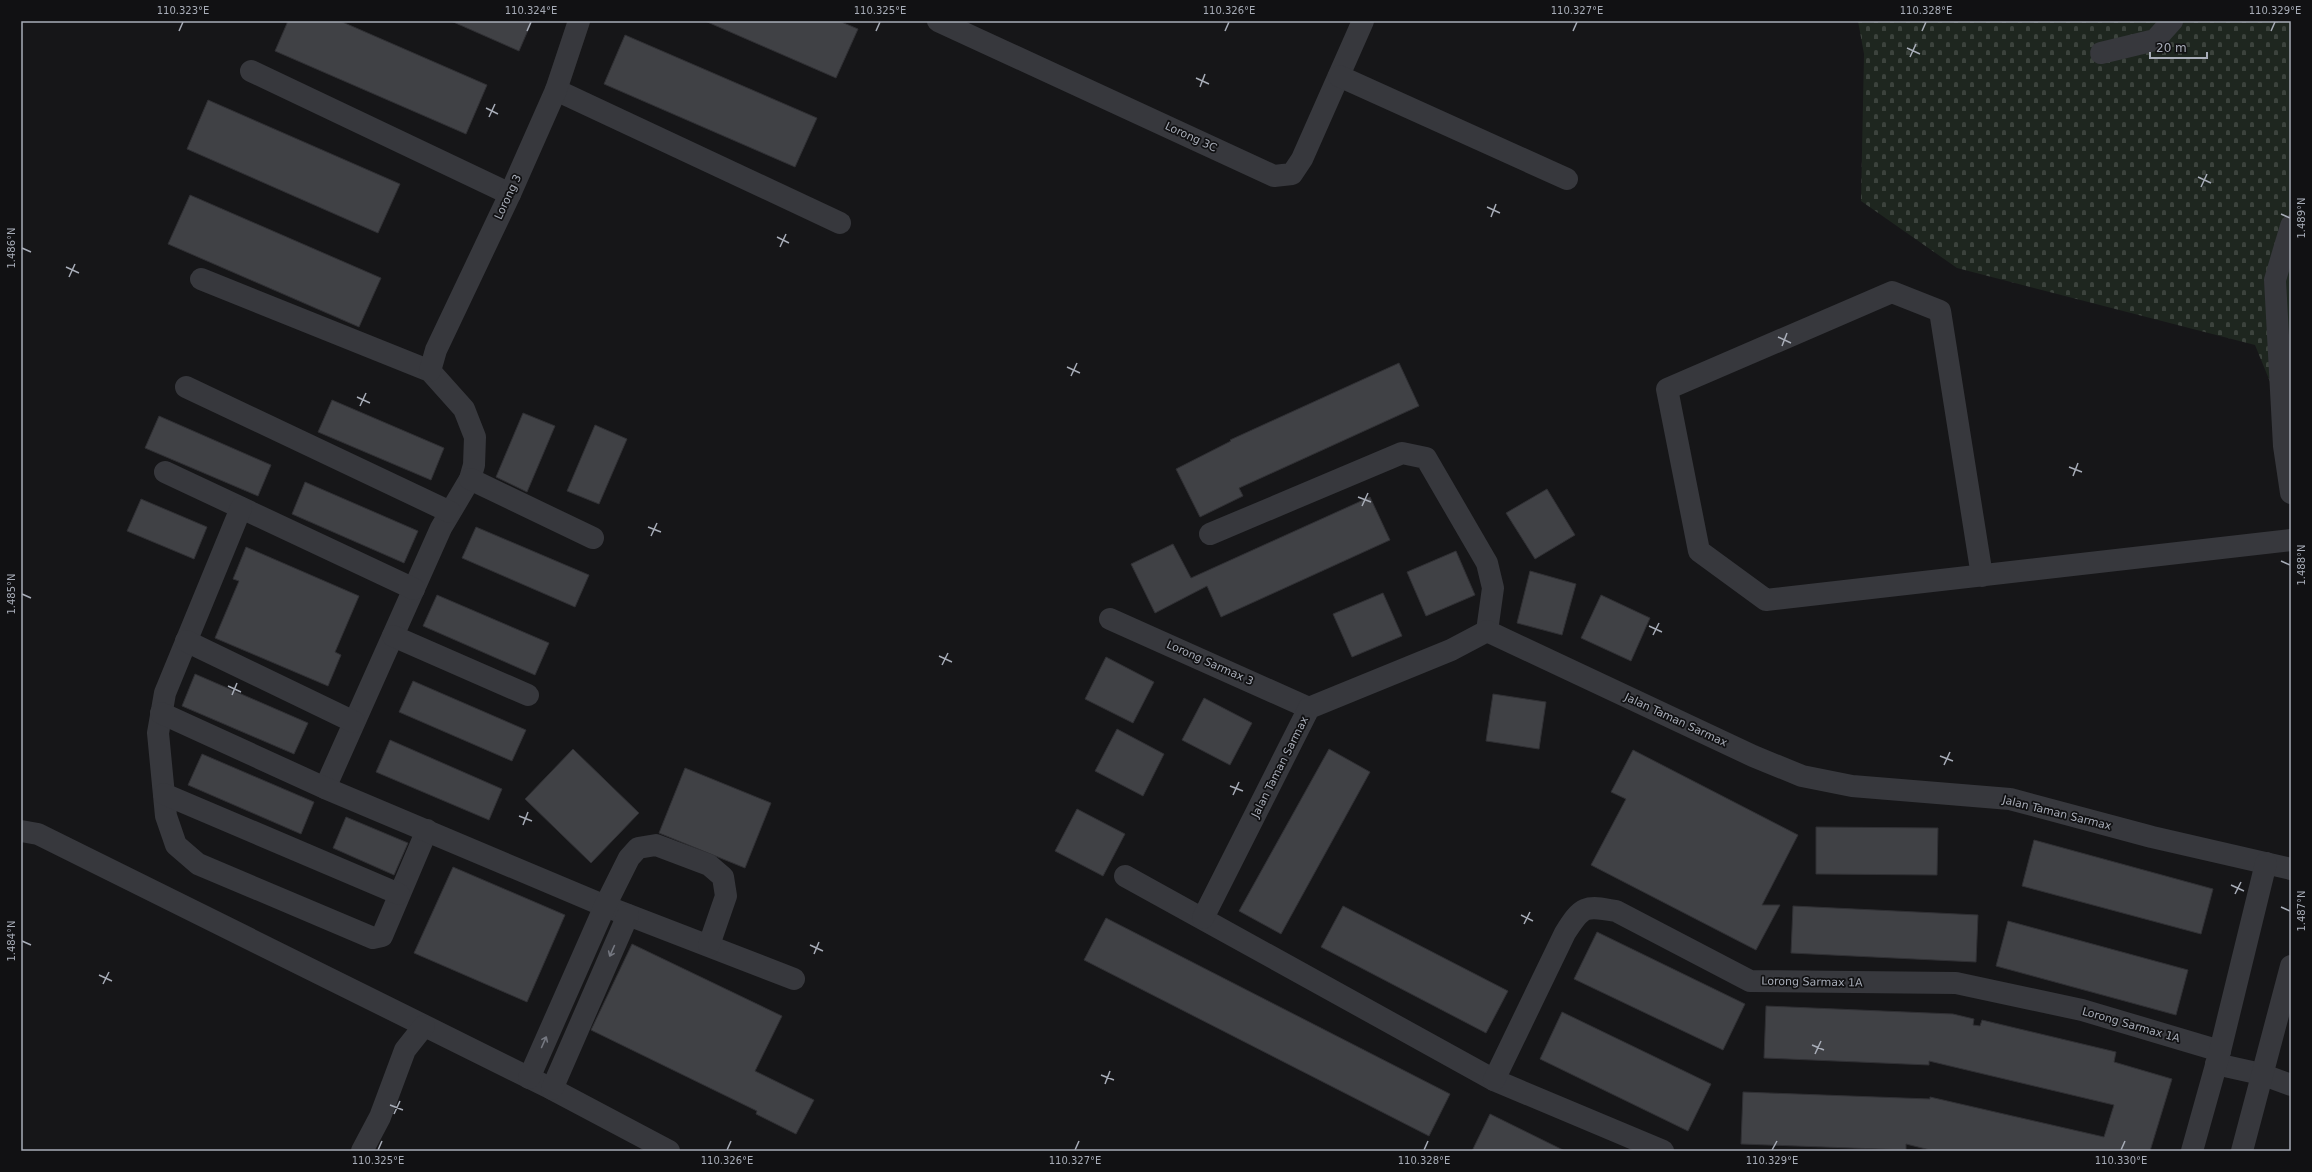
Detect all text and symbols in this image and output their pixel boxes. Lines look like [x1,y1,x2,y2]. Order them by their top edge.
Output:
text: 110.323°E [157,5,209,16]
text: 110.324°E [505,5,557,16]
text: 110.325°E [854,5,906,16]
text: 110.326°E [1203,5,1255,16]
text: 110.327°E [1551,5,1603,16]
text: 110.328°E [1900,5,1952,16]
text: 110.329°E [2249,5,2301,16]
scale bar [2150,34,2207,60]
text: 20 m [2156,41,2187,55]
street label: Lorong 3C [1163,119,1219,155]
street label: Lorong 3 [492,172,524,222]
text: 1.489°N [2296,197,2307,239]
text: 1.486°N [6,227,17,269]
text: 1.488°N [2296,544,2307,586]
text: 1.485°N [6,573,17,615]
street label: Lorong Sarmax 3 [1165,638,1255,688]
street label: Jalan Taman Sarmax [1622,690,1730,750]
street label: Jalan Taman Sarmax [1248,714,1311,821]
street label: Jalan Taman Sarmax [2000,793,2113,833]
text: 1.487°N [2296,890,2307,932]
text: 1.484°N [6,920,17,962]
one-way arrow [608,944,615,956]
street label: Lorong Sarmax 1A [1761,975,1863,989]
street label: Lorong Sarmax 1A [2081,1005,2182,1045]
one-way arrow [541,1037,549,1049]
text: 110.325°E [352,1155,404,1166]
text: 110.326°E [701,1155,753,1166]
text: 110.327°E [1049,1155,1101,1166]
text: 110.328°E [1398,1155,1450,1166]
text: 110.329°E [1746,1155,1798,1166]
text: 110.330°E [2095,1155,2147,1166]

